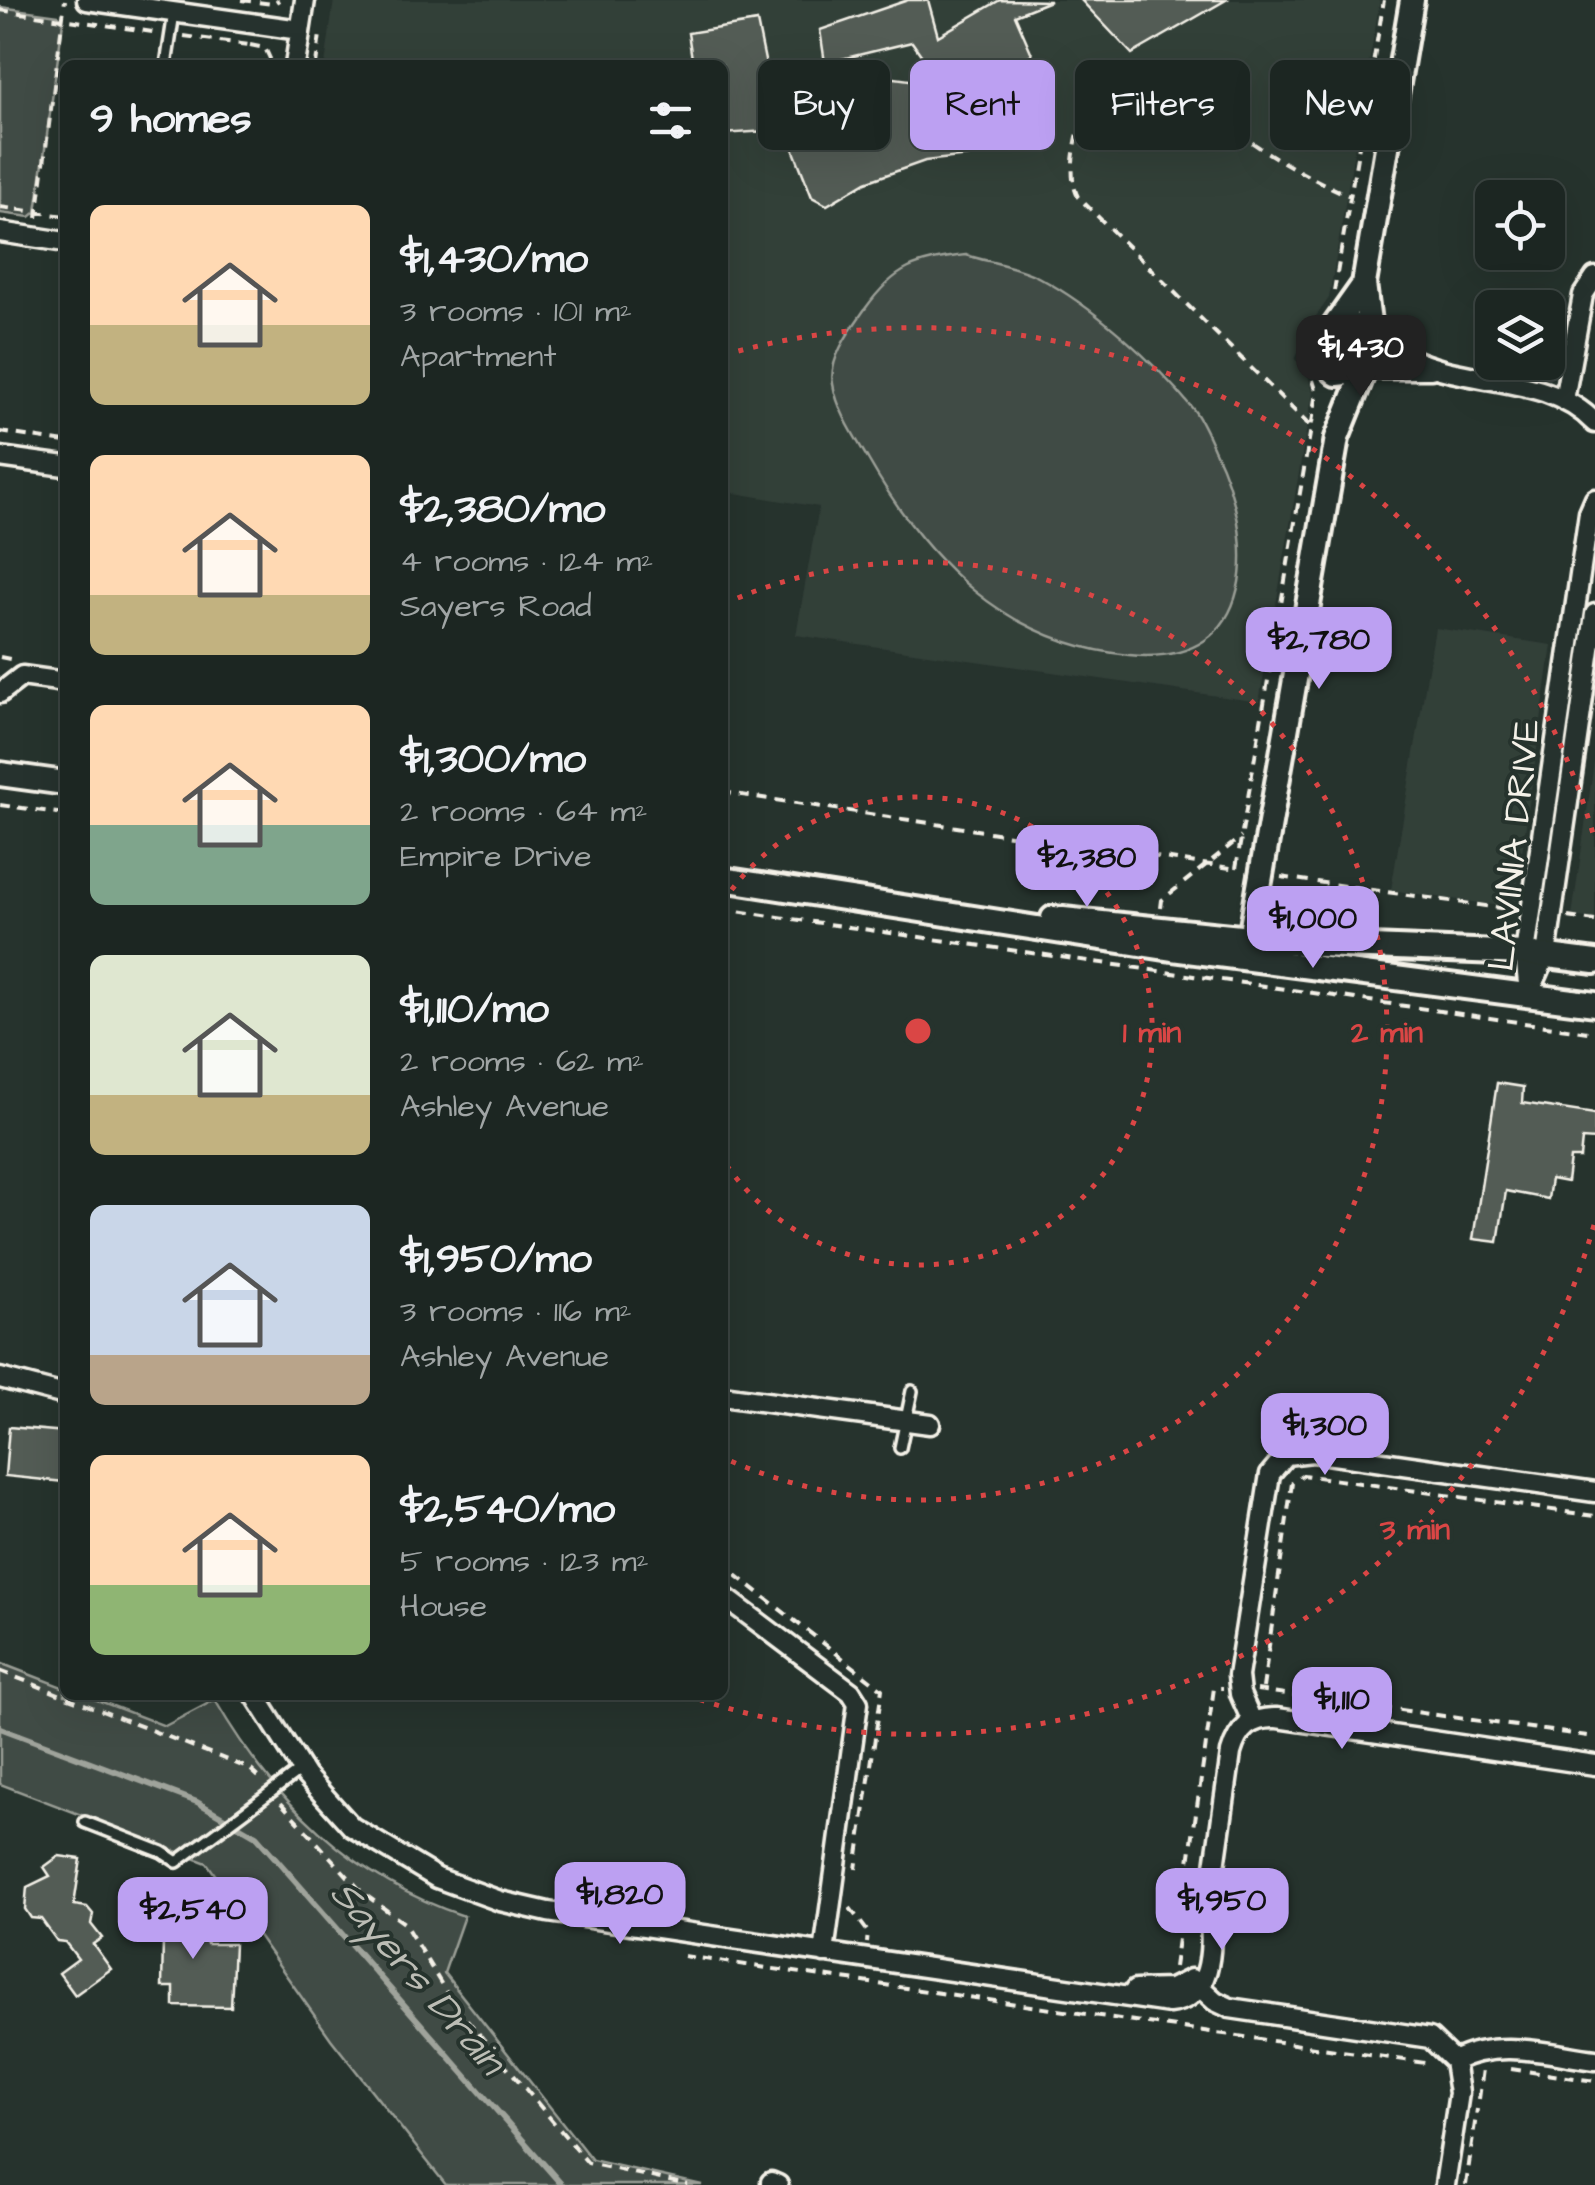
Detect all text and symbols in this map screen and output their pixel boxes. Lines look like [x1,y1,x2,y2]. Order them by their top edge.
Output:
chip: Buy [758,60,890,150]
chip: Rent [910,60,1055,150]
chip: Filters [1075,60,1250,150]
chip: New [1270,60,1410,150]
text: 9 homes [90,91,252,149]
icon: filters [643,93,698,148]
map controls [1475,180,1565,380]
button: locate [1475,180,1565,270]
text: $1,430/mo [400,231,588,289]
icon: home [170,245,290,365]
text: 3 rooms · 101 m² [400,289,632,334]
button: layers [1475,290,1565,380]
pin: $1,430 [1280,315,1442,400]
text: $1,430 [1318,325,1404,370]
text: Apartment [400,334,556,379]
text: $2,380/mo [400,481,605,539]
icon: home [170,495,290,615]
text: 4 rooms · 124 m² [400,539,653,584]
text: Sayers Road [400,584,592,629]
pin: $2,780 [1238,607,1400,692]
text: $2,780 [1268,617,1370,662]
street label: LAVINIA DRIVE [1476,717,1554,974]
text: $1,300/mo [400,731,586,789]
icon: home [170,745,290,865]
text: 2 rooms · 64 m² [400,789,647,834]
pin: $2,380 [1006,825,1168,910]
text: Empire Drive [400,834,591,879]
text: $2,380 [1037,835,1137,880]
pin: $1,000 [1232,886,1394,971]
text: $1,000 [1269,896,1357,941]
text: $1,110/mo [400,981,549,1039]
icon: home [170,995,290,1115]
text: 1 min [1123,1012,1181,1054]
text: 2 min [1350,1012,1423,1054]
centre of rings [900,1013,936,1049]
text: 2 rooms · 62 m² [400,1039,644,1084]
text: Ashley Avenue [400,1084,609,1129]
text: $1,950/mo [400,1231,592,1289]
icon: home [170,1245,290,1365]
text: 3 rooms · 116 m² [400,1289,632,1334]
text: Ashley Avenue [400,1334,609,1379]
pin: $1,300 [1244,1393,1406,1478]
text: $1,300 [1283,1403,1367,1448]
text: $2,540/mo [400,1481,615,1539]
icon: home [170,1495,290,1615]
text: 3 min [1379,1509,1450,1551]
text: 5 rooms · 123 m² [400,1539,649,1584]
text: House [400,1584,487,1629]
pin: $1,110 [1261,1667,1423,1752]
text: $1,110 [1314,1677,1370,1722]
pin: $1,820 [539,1862,701,1947]
water label: Sayers Drain [316,1868,519,2090]
pin: $1,950 [1141,1868,1303,1953]
text: $1,820 [577,1872,663,1917]
pin: $2,540 [112,1877,274,1962]
text: $1,950 [1178,1878,1266,1923]
text: $2,540 [140,1887,246,1932]

